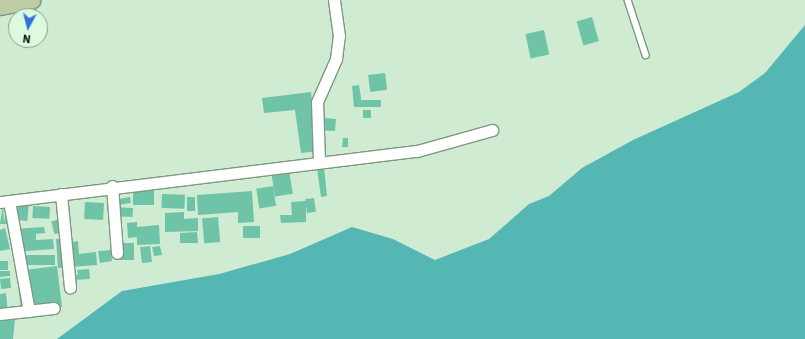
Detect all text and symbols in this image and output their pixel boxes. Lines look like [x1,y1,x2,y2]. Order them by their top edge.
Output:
north arrow [8,8,48,48]
text: N [22,31,31,46]

